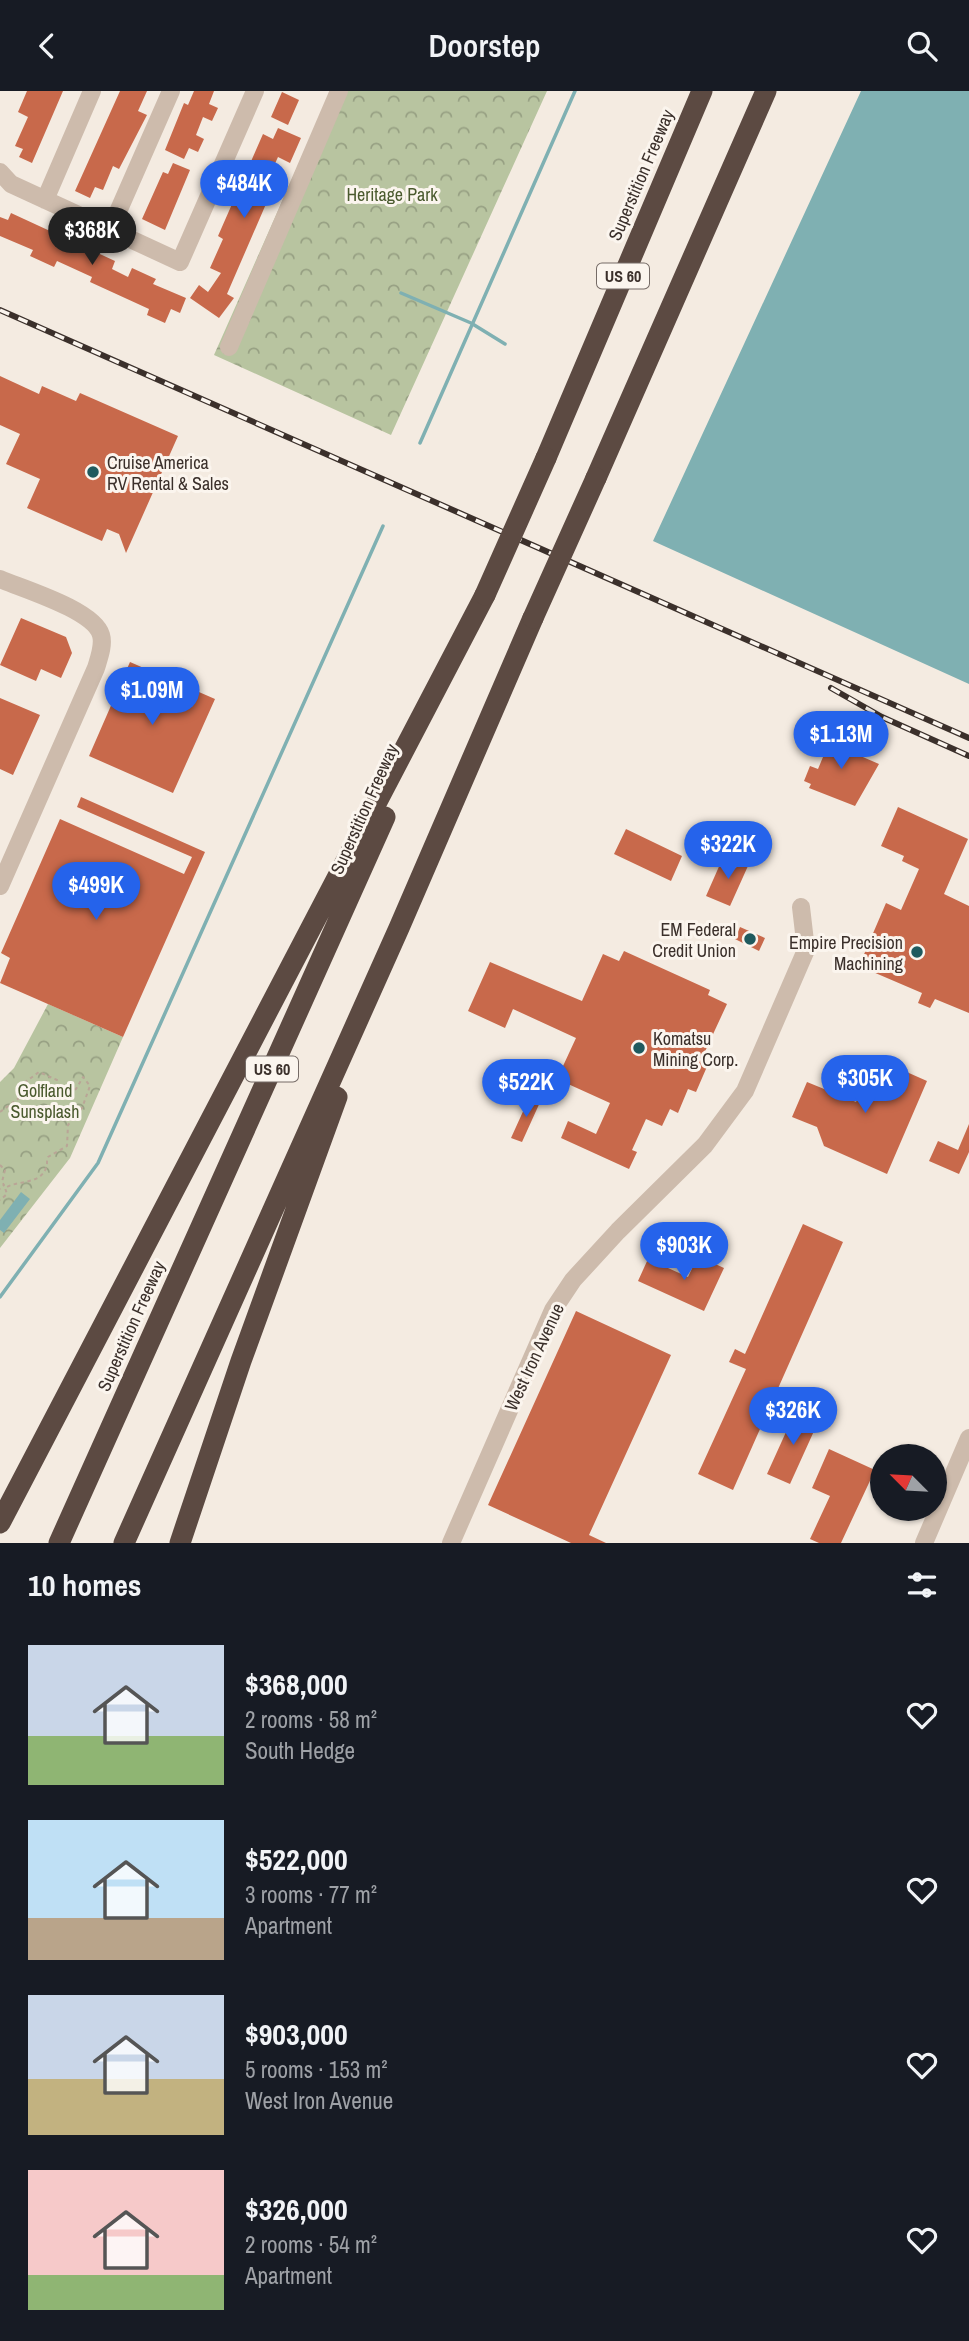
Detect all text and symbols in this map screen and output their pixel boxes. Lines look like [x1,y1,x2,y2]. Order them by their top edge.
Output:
text: Doorstep [428,24,541,67]
icon: back [28,27,66,65]
icon: search [903,27,941,65]
street label: Superstition Freeway [602,105,680,244]
pin: $484K [195,160,293,220]
text: $484K [216,167,272,198]
park label: Heritage Park [346,182,438,207]
pin: $368K [43,207,141,267]
text: $368K [64,214,120,245]
road number: US 60 [597,263,649,288]
place label: Cruise America RV Rental & Sales [107,450,229,496]
marker: Cruise America RV Rental & Sales [85,464,101,480]
pin: $1.09M [95,667,209,727]
text: $1.09M [121,674,183,705]
pin: $1.13M [784,711,898,771]
text: $1.13M [810,718,872,749]
street label: Superstition Freeway [324,739,404,878]
pin: $322K [679,821,777,881]
text: $322K [700,828,756,859]
pin: $499K [47,863,145,922]
text: $499K [68,869,124,900]
place label: EM Federal Credit Union [652,917,736,963]
place label: Empire Precision Machining [789,930,904,976]
marker: EM Federal Credit Union [742,931,758,947]
marker: Empire Precision Machining [909,944,925,960]
place label: Komatsu Mining Corp. [653,1026,738,1072]
marker: Komatsu Mining Corp. [631,1040,647,1056]
pin: $305K [816,1055,914,1115]
road number: US 60 [246,1057,298,1081]
pin: $522K [477,1059,575,1119]
text: $305K [837,1062,893,1093]
text: $522K [498,1066,554,1097]
park label: Golfland Sunsplash [11,1078,79,1124]
pin: $903K [635,1223,733,1282]
text: $903K [656,1229,712,1260]
street label: Superstition Freeway [91,1256,171,1395]
street label: West Iron Avenue [498,1299,570,1415]
pin: $326K [744,1387,842,1447]
text: $326K [765,1394,821,1425]
north arrow [870,1444,947,1521]
map controls [870,1444,947,1521]
text: 10 homes [28,1565,142,1605]
icon: filters [903,1566,941,1604]
text: $368,000 [245,1664,348,1704]
icon: home [84,1673,168,1757]
icon: heart [903,1696,941,1734]
text: 2 rooms · 58 m² [245,1704,377,1735]
text: South Hedge [245,1735,355,1766]
text: $522,000 [245,1839,348,1879]
icon: home [84,1848,168,1932]
icon: heart [903,1871,941,1909]
text: 3 rooms · 77 m² [245,1879,377,1910]
text: Apartment [245,1910,332,1941]
text: $903,000 [245,2014,348,2054]
icon: home [84,2023,168,2107]
icon: heart [903,2046,941,2084]
text: 5 rooms · 153 m² [245,2054,388,2085]
text: West Iron Avenue [245,2085,393,2116]
text: $326,000 [245,2189,348,2229]
icon: home [84,2198,168,2282]
icon: heart [903,2221,941,2259]
text: 2 rooms · 54 m² [245,2229,377,2260]
text: Apartment [245,2260,332,2291]

